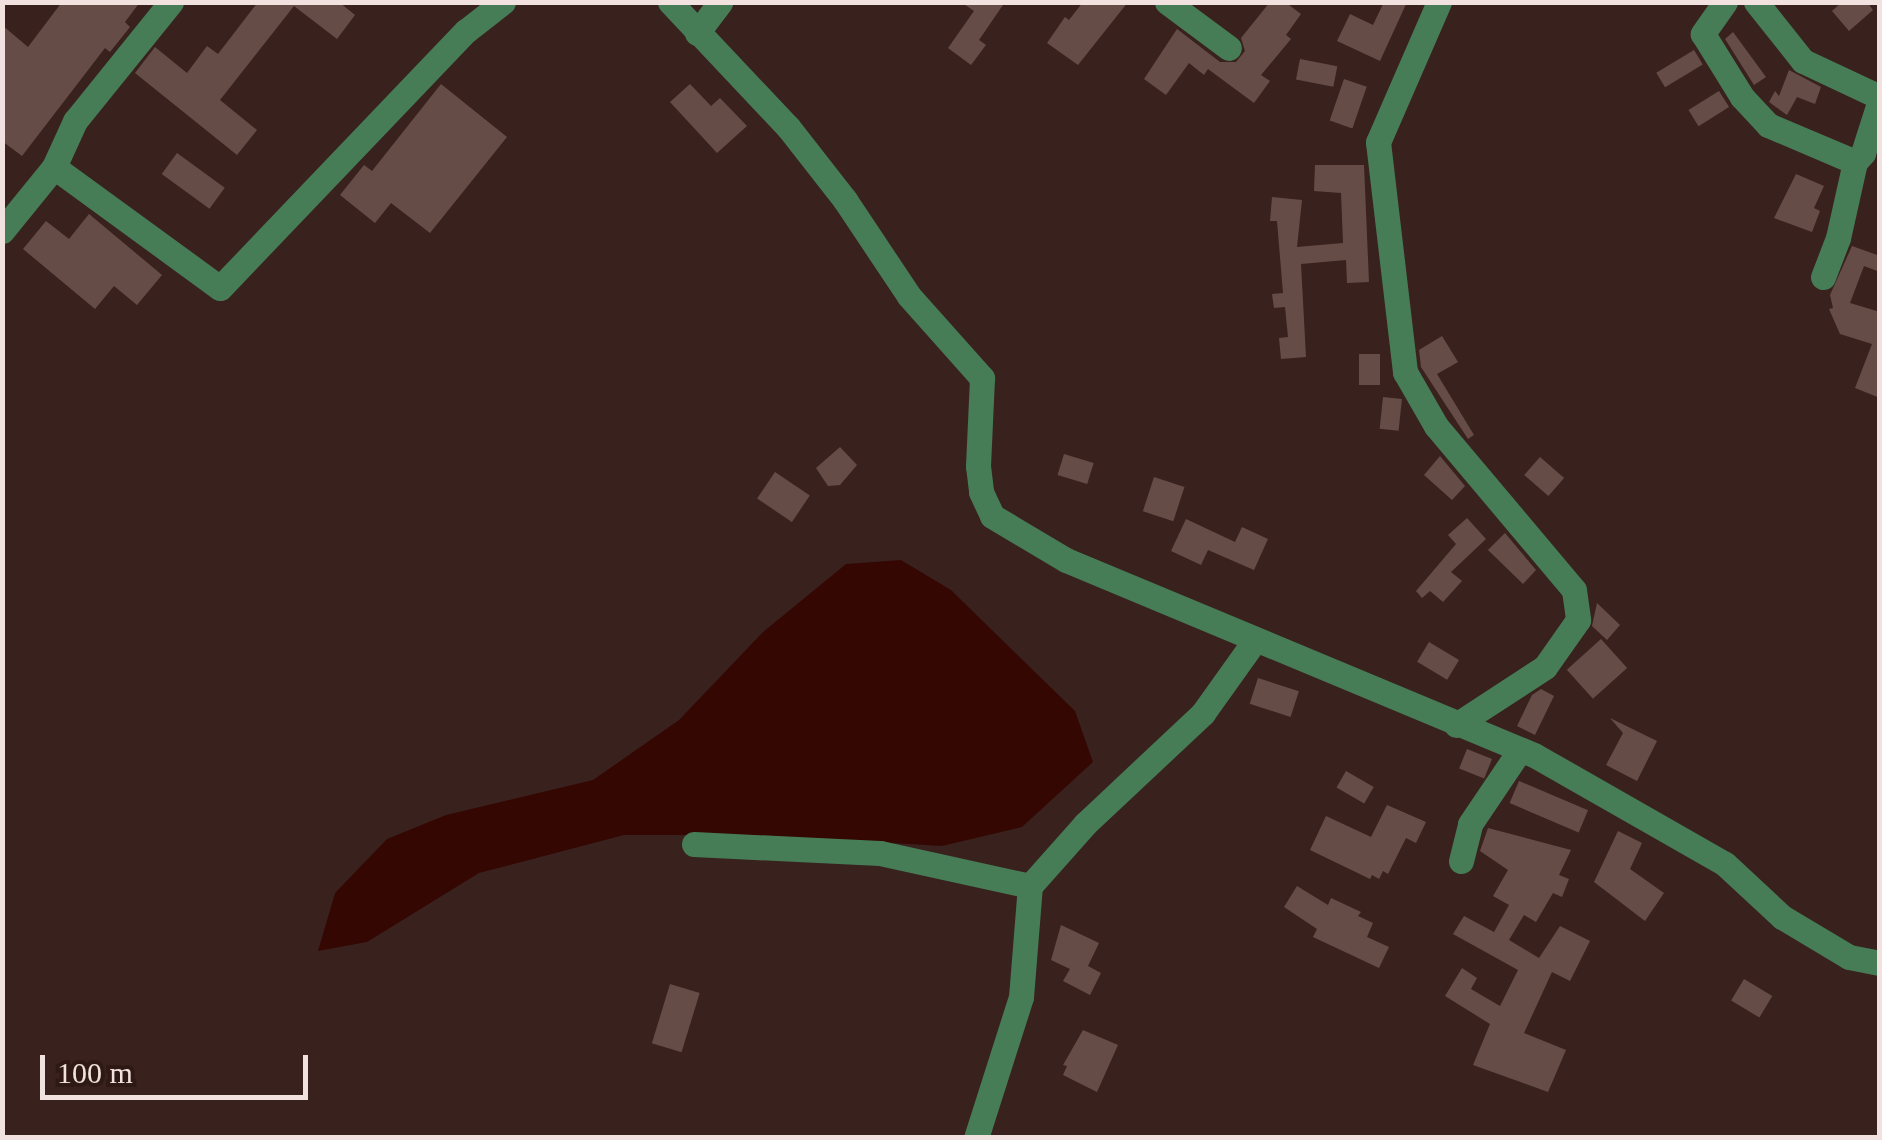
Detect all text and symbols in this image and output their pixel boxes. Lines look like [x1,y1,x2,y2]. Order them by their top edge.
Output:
scale bar [45,1035,312,1097]
text: 100 m [57,1056,133,1089]

